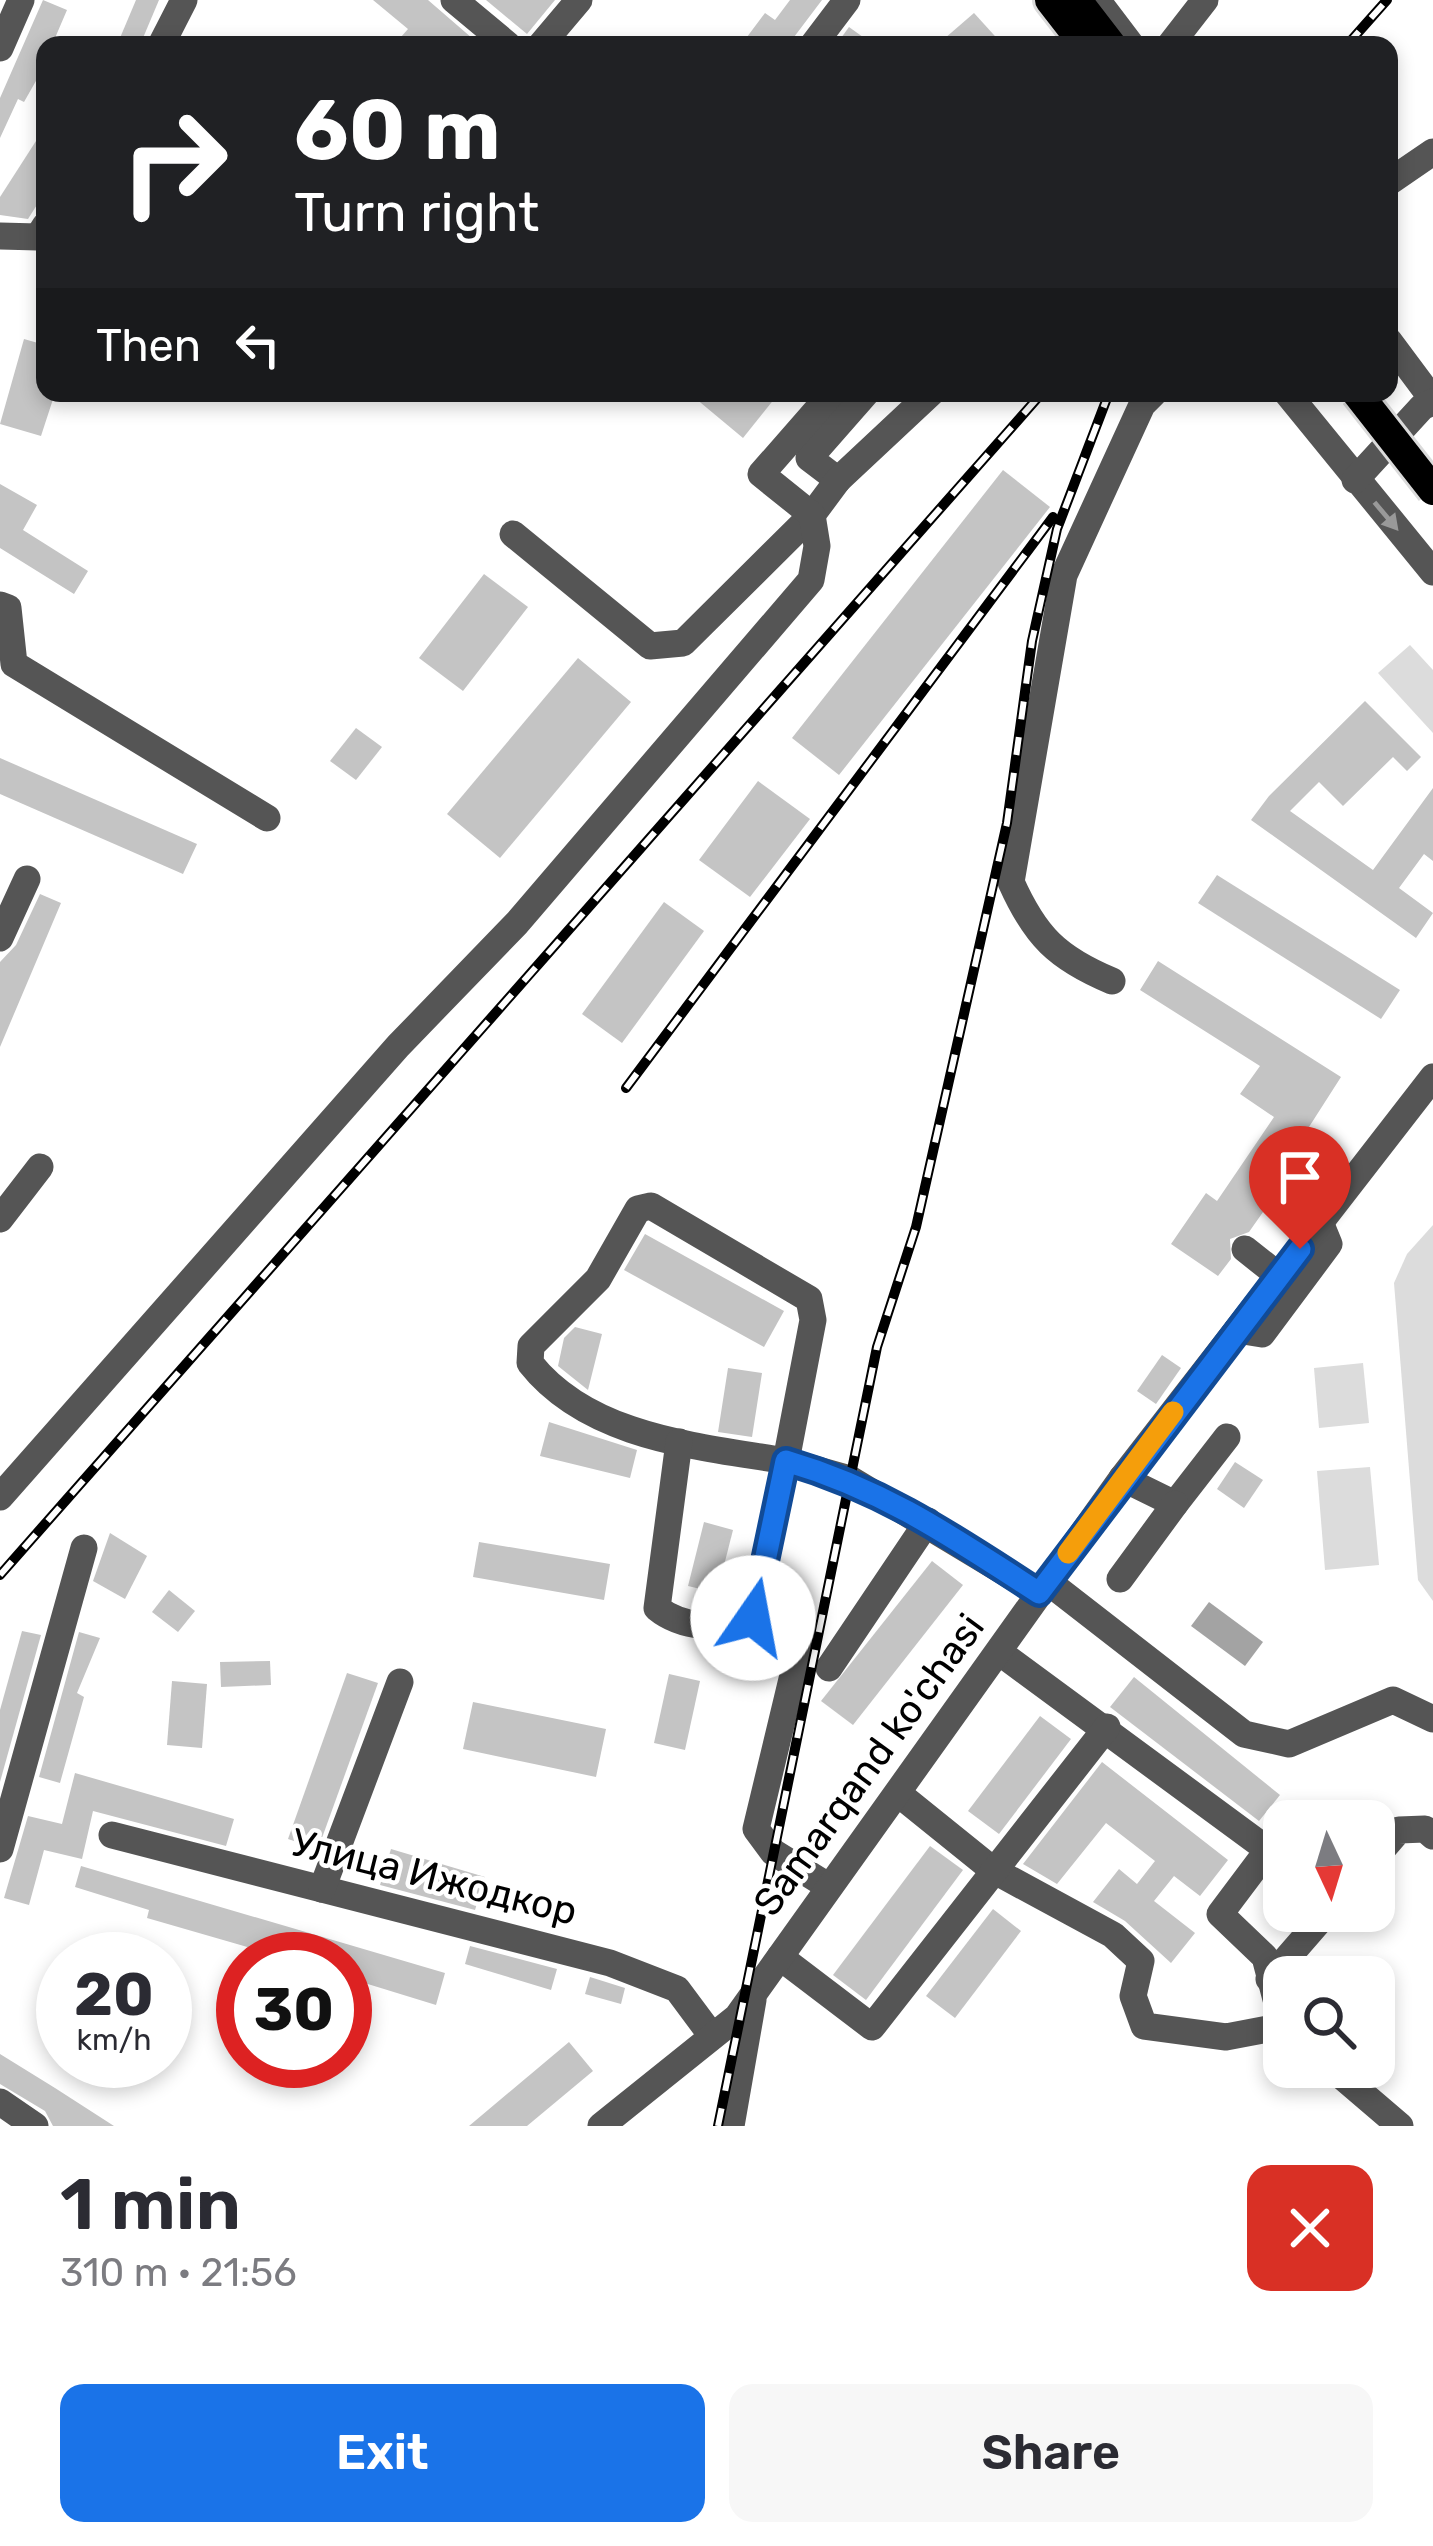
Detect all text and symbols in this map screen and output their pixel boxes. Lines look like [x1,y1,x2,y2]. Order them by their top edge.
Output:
text: 60 m [294,80,501,180]
icon: right [96,84,252,240]
text: Turn right [294,181,539,245]
icon: left [225,312,291,378]
text: Then [96,319,201,372]
one-way arrow [1372,500,1398,531]
pin [1249,1126,1351,1249]
icon: arrive [1267,1144,1333,1210]
position arrow [690,1555,816,1681]
street label: Samarqand ko'chasi [744,1605,994,1925]
north arrow [1263,1800,1395,1932]
map controls [1263,1800,1395,2088]
street label: Улица Ижодкор [286,1819,582,1935]
speed limit sign: 30 [216,1932,372,2088]
button: search [1263,1956,1395,2088]
text: 20 [74,1959,154,2030]
text: km/h [77,2022,151,2058]
text: 1 min [60,2162,241,2247]
button: close [1247,2165,1373,2291]
text: 310 m · 21:56 [60,2250,297,2296]
button: Exit [60,2384,705,2522]
button: Share [729,2384,1373,2522]

